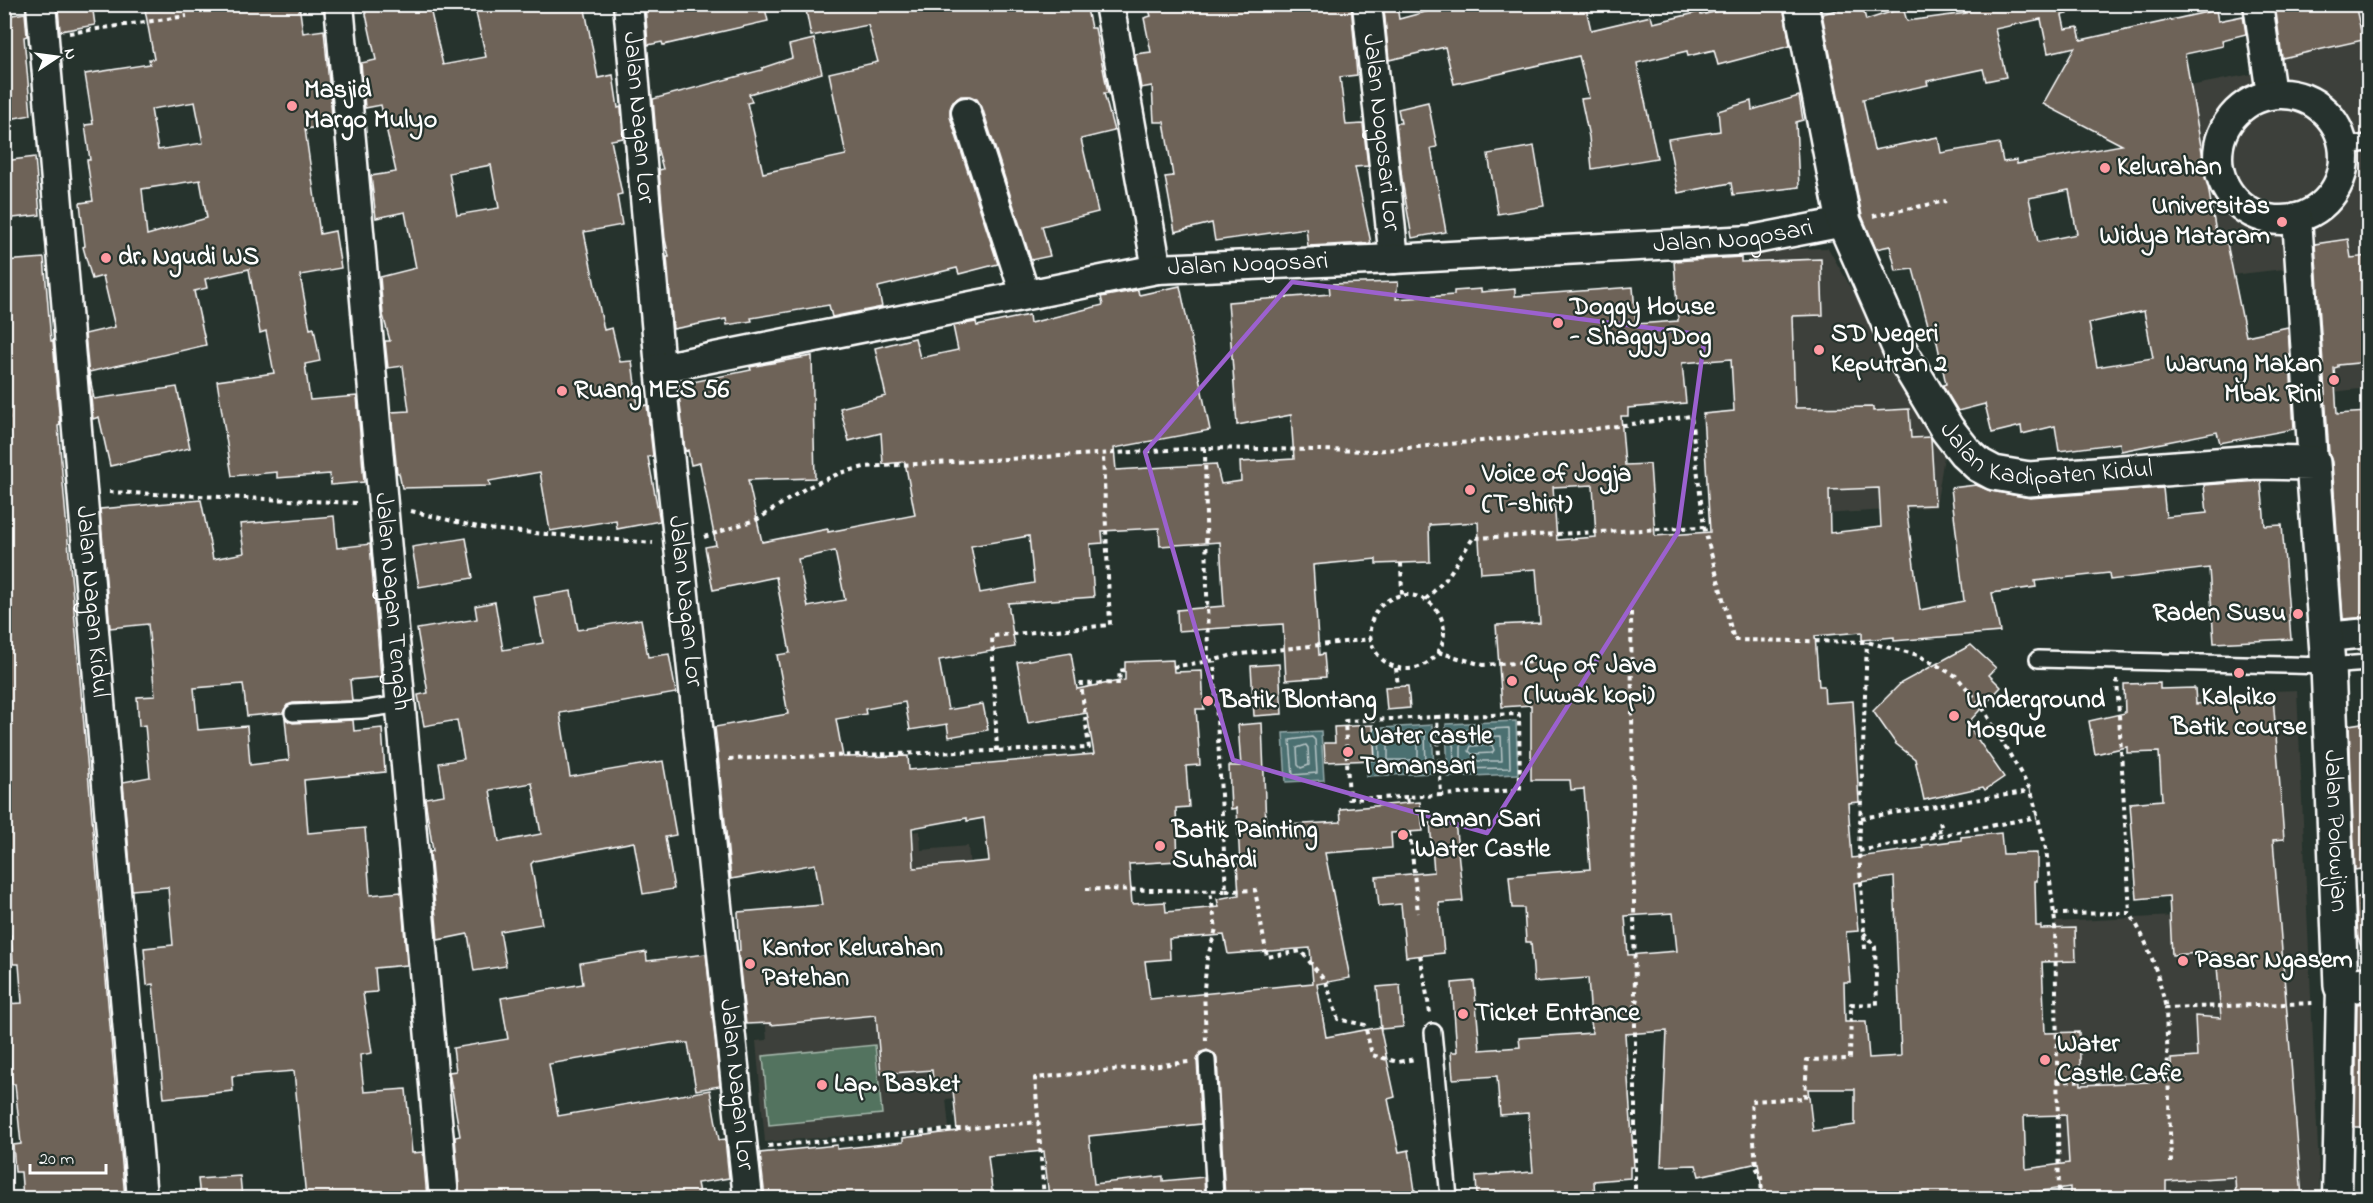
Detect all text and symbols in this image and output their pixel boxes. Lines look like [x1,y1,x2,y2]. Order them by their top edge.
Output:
north arrow [27,27,87,87]
street label: Jalan Nagan Lor [612,30,665,206]
street label: Jalan Nogosari Lor [1351,32,1410,234]
text: N [57,46,83,62]
place label: Masjid Margo Mulyo [304,72,437,141]
marker: Masjid Margo Mulyo [285,99,299,113]
place label: Kelurahan [2117,149,2222,187]
marker: Kelurahan [2098,161,2112,175]
place label: Universitas Widya Mataram [2099,188,2270,256]
street label: Jalan Nogosari [1652,209,1816,264]
marker: Universitas Widya Mataram [2275,215,2289,229]
place label: dr. Ngudi WS [118,239,259,278]
street label: Jalan Nogosari [1167,243,1329,288]
marker: dr. Ngudi WS [99,251,113,265]
place label: Doggy House - ShaggyDog [1569,289,1717,358]
marker: Doggy House - ShaggyDog [1551,316,1565,330]
place label: SD Negeri Keputran 2 [1831,316,1947,384]
marker: SD Negeri Keputran 2 [1812,343,1826,357]
place label: Warung Makan Mbak Rini [2166,346,2322,414]
place label: Ruang MES 56 [574,372,730,411]
marker: Warung Makan Mbak Rini [2327,373,2341,387]
marker: Ruang MES 56 [555,384,569,398]
street label: Jalan Kadipaten Kidul [1929,414,2154,498]
place label: Voice of Jogja (T-shirt) [1481,456,1631,524]
marker: Voice of Jogja (T-shirt) [1463,483,1477,497]
street label: Jalan Nagan Tengah [363,491,420,712]
street label: Jalan Nagan Kidul [65,504,119,699]
street label: Jalan Nagan Lor [657,514,713,690]
place label: Raden Susu [2152,595,2286,633]
marker: Raden Susu [2291,607,2305,621]
place label: Cup of Java (luwak kopi) [1524,647,1657,715]
marker: Kalpiko Batik course [2232,666,2246,680]
marker: Cup of Java (luwak kopi) [1505,674,1519,688]
place label: Kalpiko Batik course [2170,679,2308,747]
place label: Batik Blontang [1219,682,1377,721]
place label: Underground Mosque [1966,682,2105,750]
marker: Batik Blontang [1201,694,1215,708]
marker: Underground Mosque [1947,709,1961,723]
place label: Water castle Tamansari [1360,718,1494,786]
marker: Water castle Tamansari [1341,745,1355,759]
street label: Jalan Polowijan [2312,749,2357,913]
place label: Taman Sari Water Castle [1415,801,1552,869]
place label: Batik Painting Suhardi [1171,812,1318,880]
marker: Taman Sari Water Castle [1396,828,1410,842]
marker: Batik Painting Suhardi [1153,839,1167,853]
place label: Kantor Kelurahan Patehan [762,930,943,998]
place label: Pasar Ngasem [2195,942,2353,981]
marker: Pasar Ngasem [2176,954,2190,968]
marker: Kantor Kelurahan Patehan [743,957,757,971]
place label: Ticket Entrance [1475,995,1641,1033]
street label: Jalan Nagan Lor [708,997,764,1173]
marker: Ticket Entrance [1456,1007,1470,1021]
place label: Water Castle Cafe [2057,1026,2183,1094]
marker: Water Castle Cafe [2038,1053,2052,1067]
place label: Lap. Basket [834,1066,960,1104]
marker: Lap. Basket [815,1078,829,1092]
scale bar [30,1137,106,1175]
text: 20 m [39,1147,74,1173]

